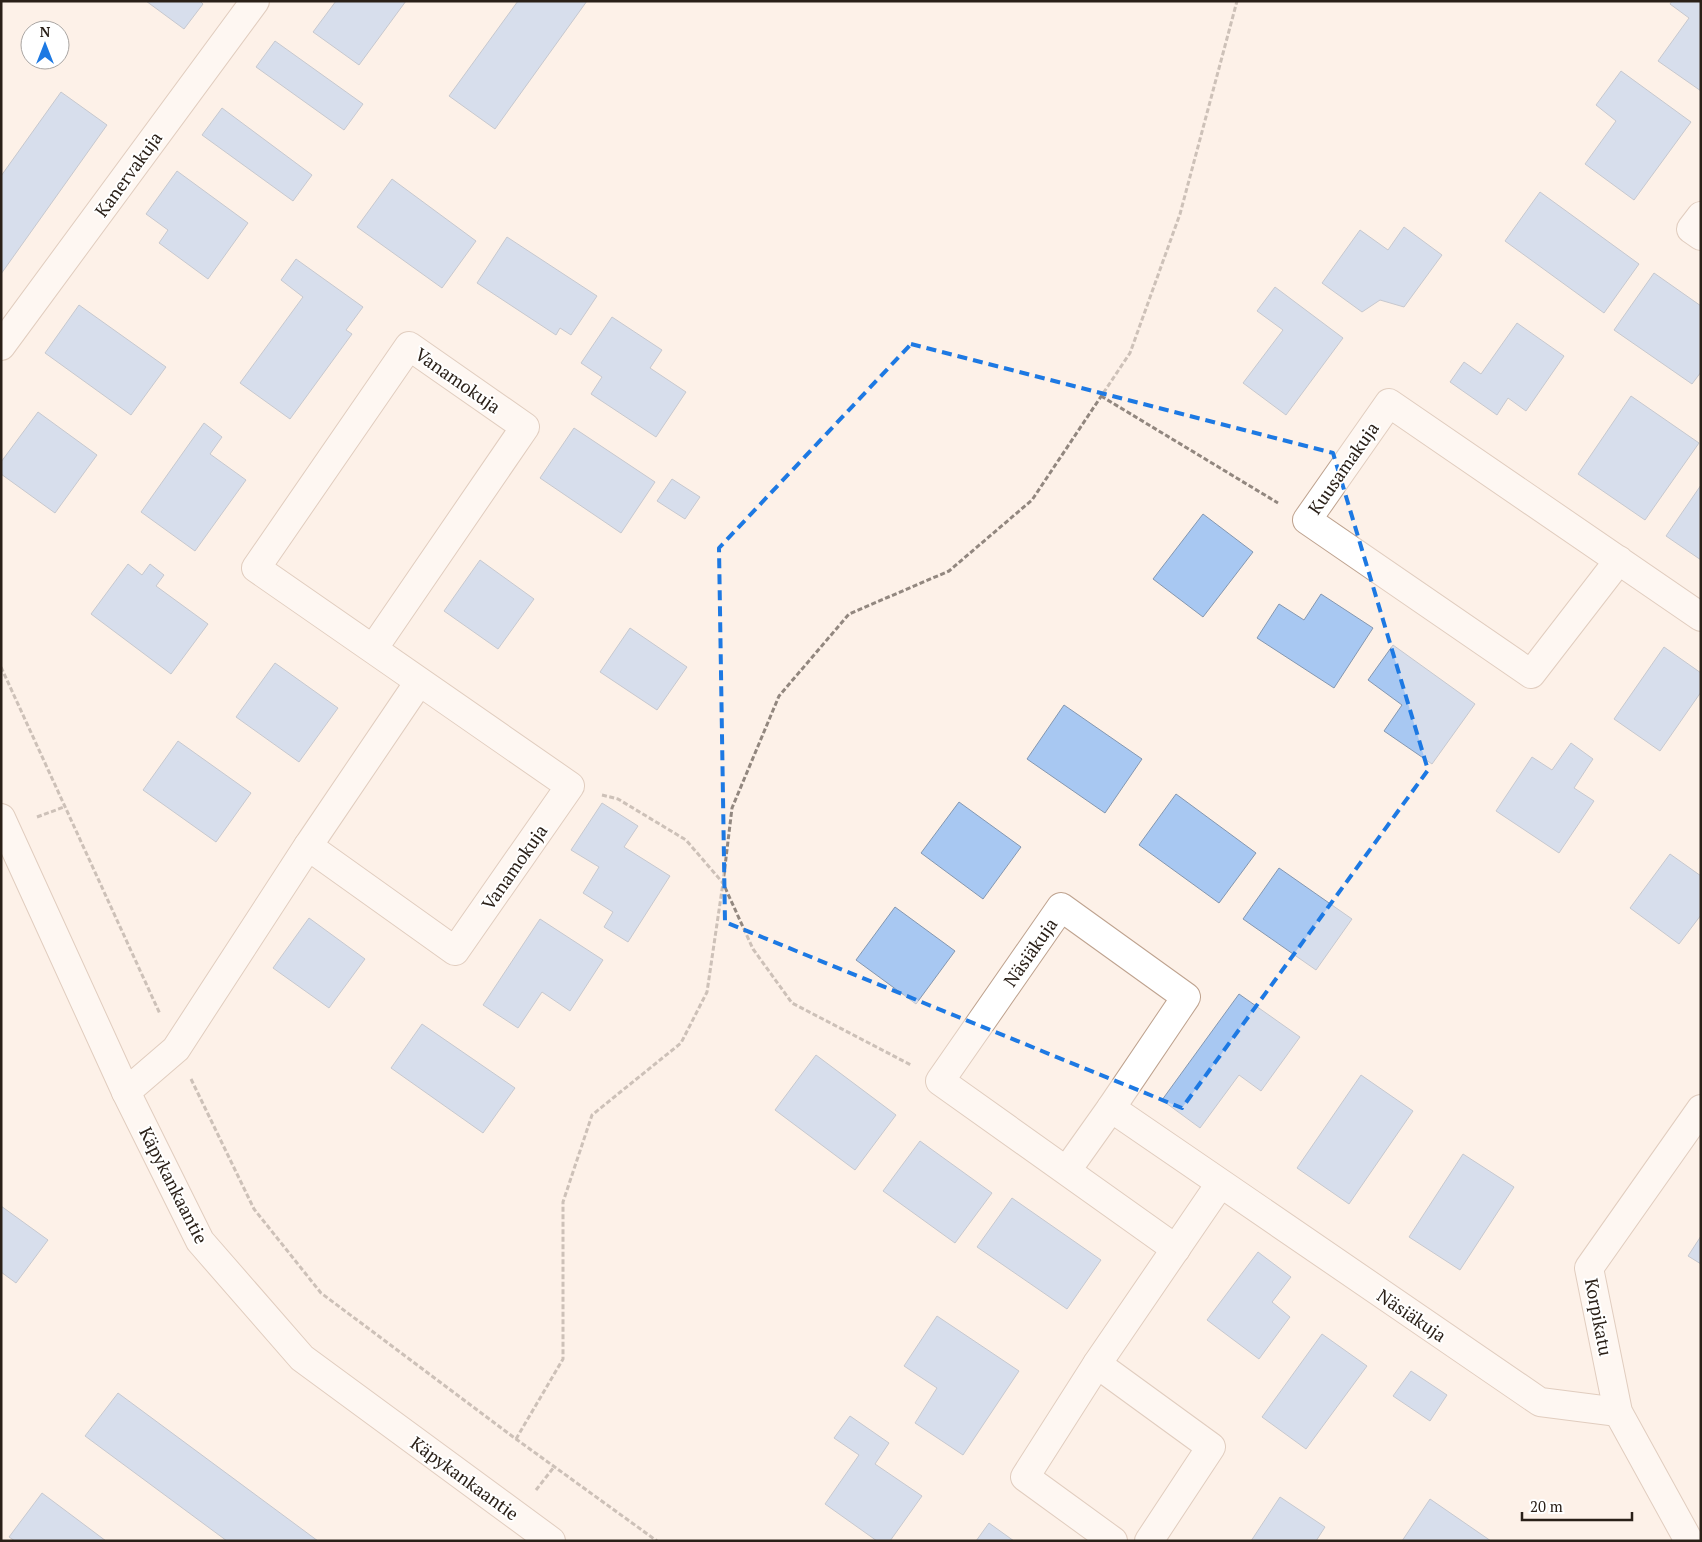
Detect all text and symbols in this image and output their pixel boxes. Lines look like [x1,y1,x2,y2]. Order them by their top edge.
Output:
north arrow [20,20,70,70]
text: N [40,22,51,41]
street label: Kanervakuja [89,127,167,221]
street label: Vanamokuja [411,342,505,418]
street label: Kuusamakuja [1302,417,1384,519]
street label: Vanamokuja [476,820,552,914]
street label: Näsiäkuja [998,913,1062,991]
street label: Käpykankaantie [134,1122,214,1248]
street label: Korpikatu [1580,1276,1618,1358]
street label: Näsiäkuja [1373,1283,1451,1347]
street label: Käpykankaantie [406,1431,524,1525]
scale bar [1522,1490,1632,1522]
text: 20 m [1530,1496,1563,1516]

